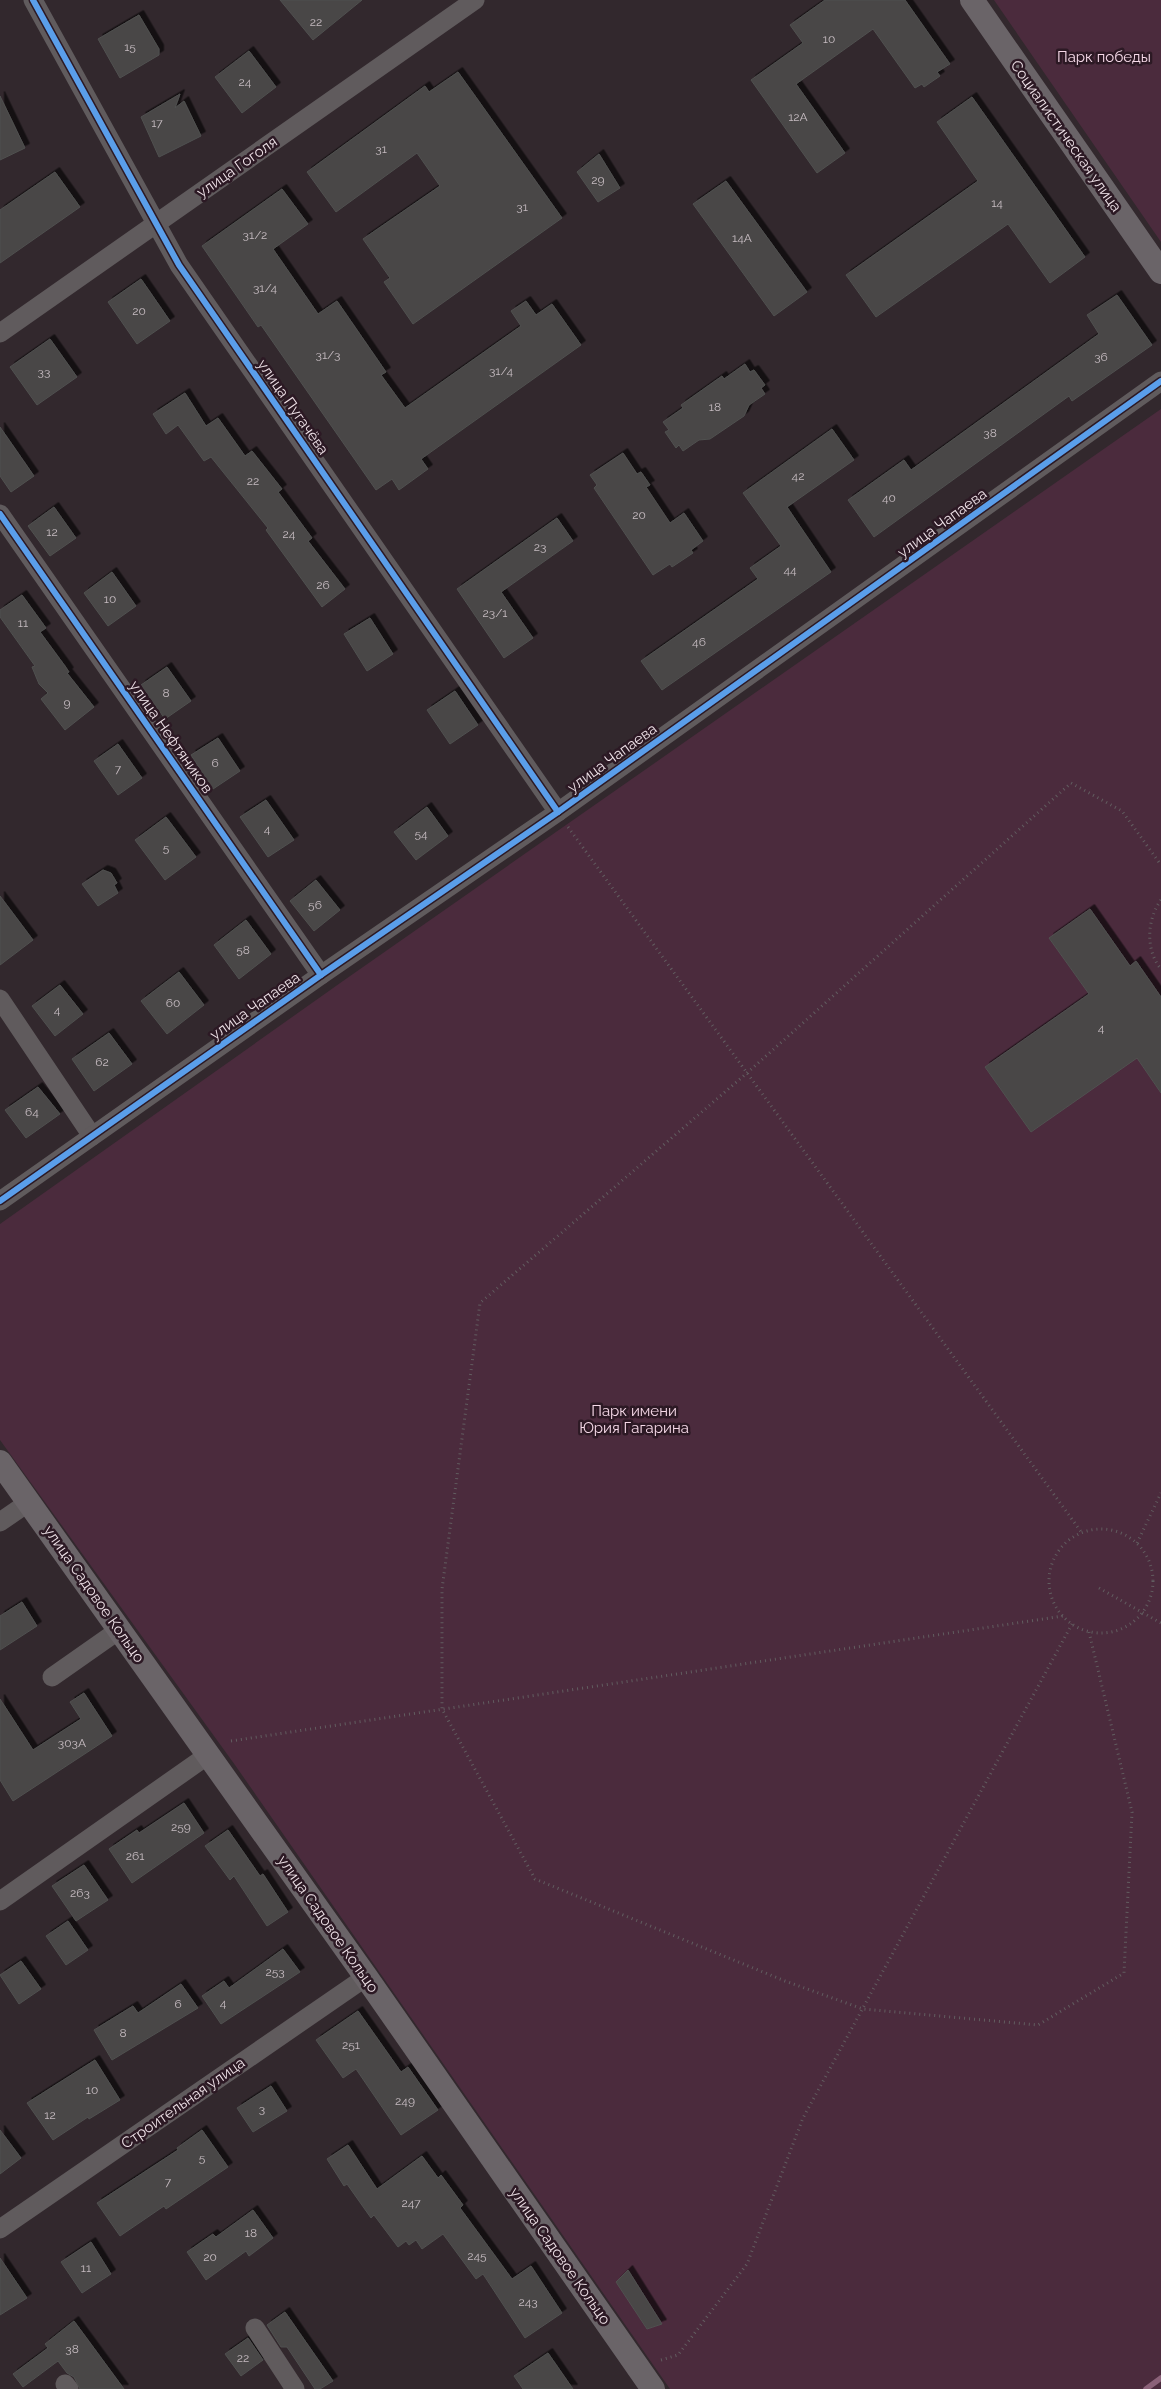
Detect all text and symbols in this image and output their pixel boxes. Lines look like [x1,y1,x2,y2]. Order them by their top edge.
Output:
house number: 22 [310,15,322,29]
house number: 10 [823,32,835,46]
house number: 15 [124,40,136,54]
park label: Парк победы [1057,48,1151,66]
street label: Социалистическая улица [1007,57,1125,215]
house number: 24 [239,75,252,89]
house number: 12А [788,110,808,124]
house number: 17 [151,116,163,130]
street label: улица Гоголя [193,133,281,201]
house number: 31 [375,142,387,156]
house number: 29 [591,173,605,187]
house number: 14 [991,196,1003,210]
house number: 31 [516,200,528,214]
house number: 31/2 [243,228,267,242]
house number: 14А [732,231,752,245]
house number: 31/4 [253,281,278,295]
house number: 20 [132,304,146,318]
house number: 31/3 [316,348,340,362]
house number: 36 [1094,350,1108,364]
street label: улица Пугачёва [253,356,333,458]
house number: 31/4 [489,364,514,378]
house number: 33 [38,365,50,379]
house number: 18 [709,400,721,414]
house number: 38 [983,426,997,440]
house number: 42 [792,469,804,483]
house number: 22 [247,474,259,488]
street label: улица Чапаева [894,485,990,561]
house number: 40 [882,491,896,505]
house number: 20 [632,508,646,522]
house number: 12 [46,525,58,539]
house number: 24 [283,527,296,541]
house number: 23 [534,540,546,554]
house number: 44 [783,563,797,577]
house number: 26 [316,578,330,592]
house number: 10 [104,592,116,606]
house number: 23/1 [483,606,507,620]
house number: 11 [18,616,28,630]
house number: 46 [692,635,706,649]
street label: улица Нефтяников [125,677,217,797]
house number: 8 [162,686,170,700]
house number: 9 [63,696,71,710]
street label: улица Чапаева [564,720,660,796]
house number: 6 [211,756,219,770]
house number: 7 [115,762,122,776]
house number: 4 [264,822,271,836]
house number: 54 [414,827,428,841]
house number: 5 [163,841,170,855]
house number: 56 [308,898,322,912]
house number: 58 [236,943,250,957]
street label: улица Чапаева [207,968,303,1044]
house number: 60 [166,996,180,1010]
house number: 4 [54,1003,61,1017]
house number: 4 [1098,1021,1105,1035]
house number: 62 [95,1055,109,1069]
house number: 64 [25,1105,39,1119]
park label: Парк имени Юрия Гагарина [579,1402,689,1437]
street label: улица Садовое Кольцо [40,1522,148,1666]
house number: 303А [58,1736,86,1750]
house number: 259 [171,1820,191,1834]
house number: 261 [126,1849,144,1863]
street label: улица Садовое Кольцо [274,1852,382,1996]
house number: 263 [70,1886,90,1900]
house number: 253 [265,1965,285,1979]
house number: 4 [220,1996,227,2010]
house number: 6 [174,1997,182,2011]
house number: 8 [119,2026,127,2040]
house number: 251 [342,2038,360,2052]
street label: Строительная улица [118,2053,248,2153]
house number: 10 [86,2083,98,2097]
house number: 249 [395,2094,415,2108]
house number: 3 [259,2102,265,2116]
house number: 12 [44,2108,56,2122]
house number: 5 [199,2151,206,2165]
house number: 7 [165,2175,172,2189]
street label: улица Садовое Кольцо [506,2184,614,2328]
house number: 247 [401,2196,421,2210]
house number: 18 [245,2226,257,2240]
house number: 245 [467,2249,487,2263]
house number: 20 [203,2250,217,2264]
house number: 11 [81,2261,91,2275]
house number: 243 [518,2295,538,2309]
house number: 38 [65,2342,79,2356]
house number: 22 [237,2351,249,2365]

